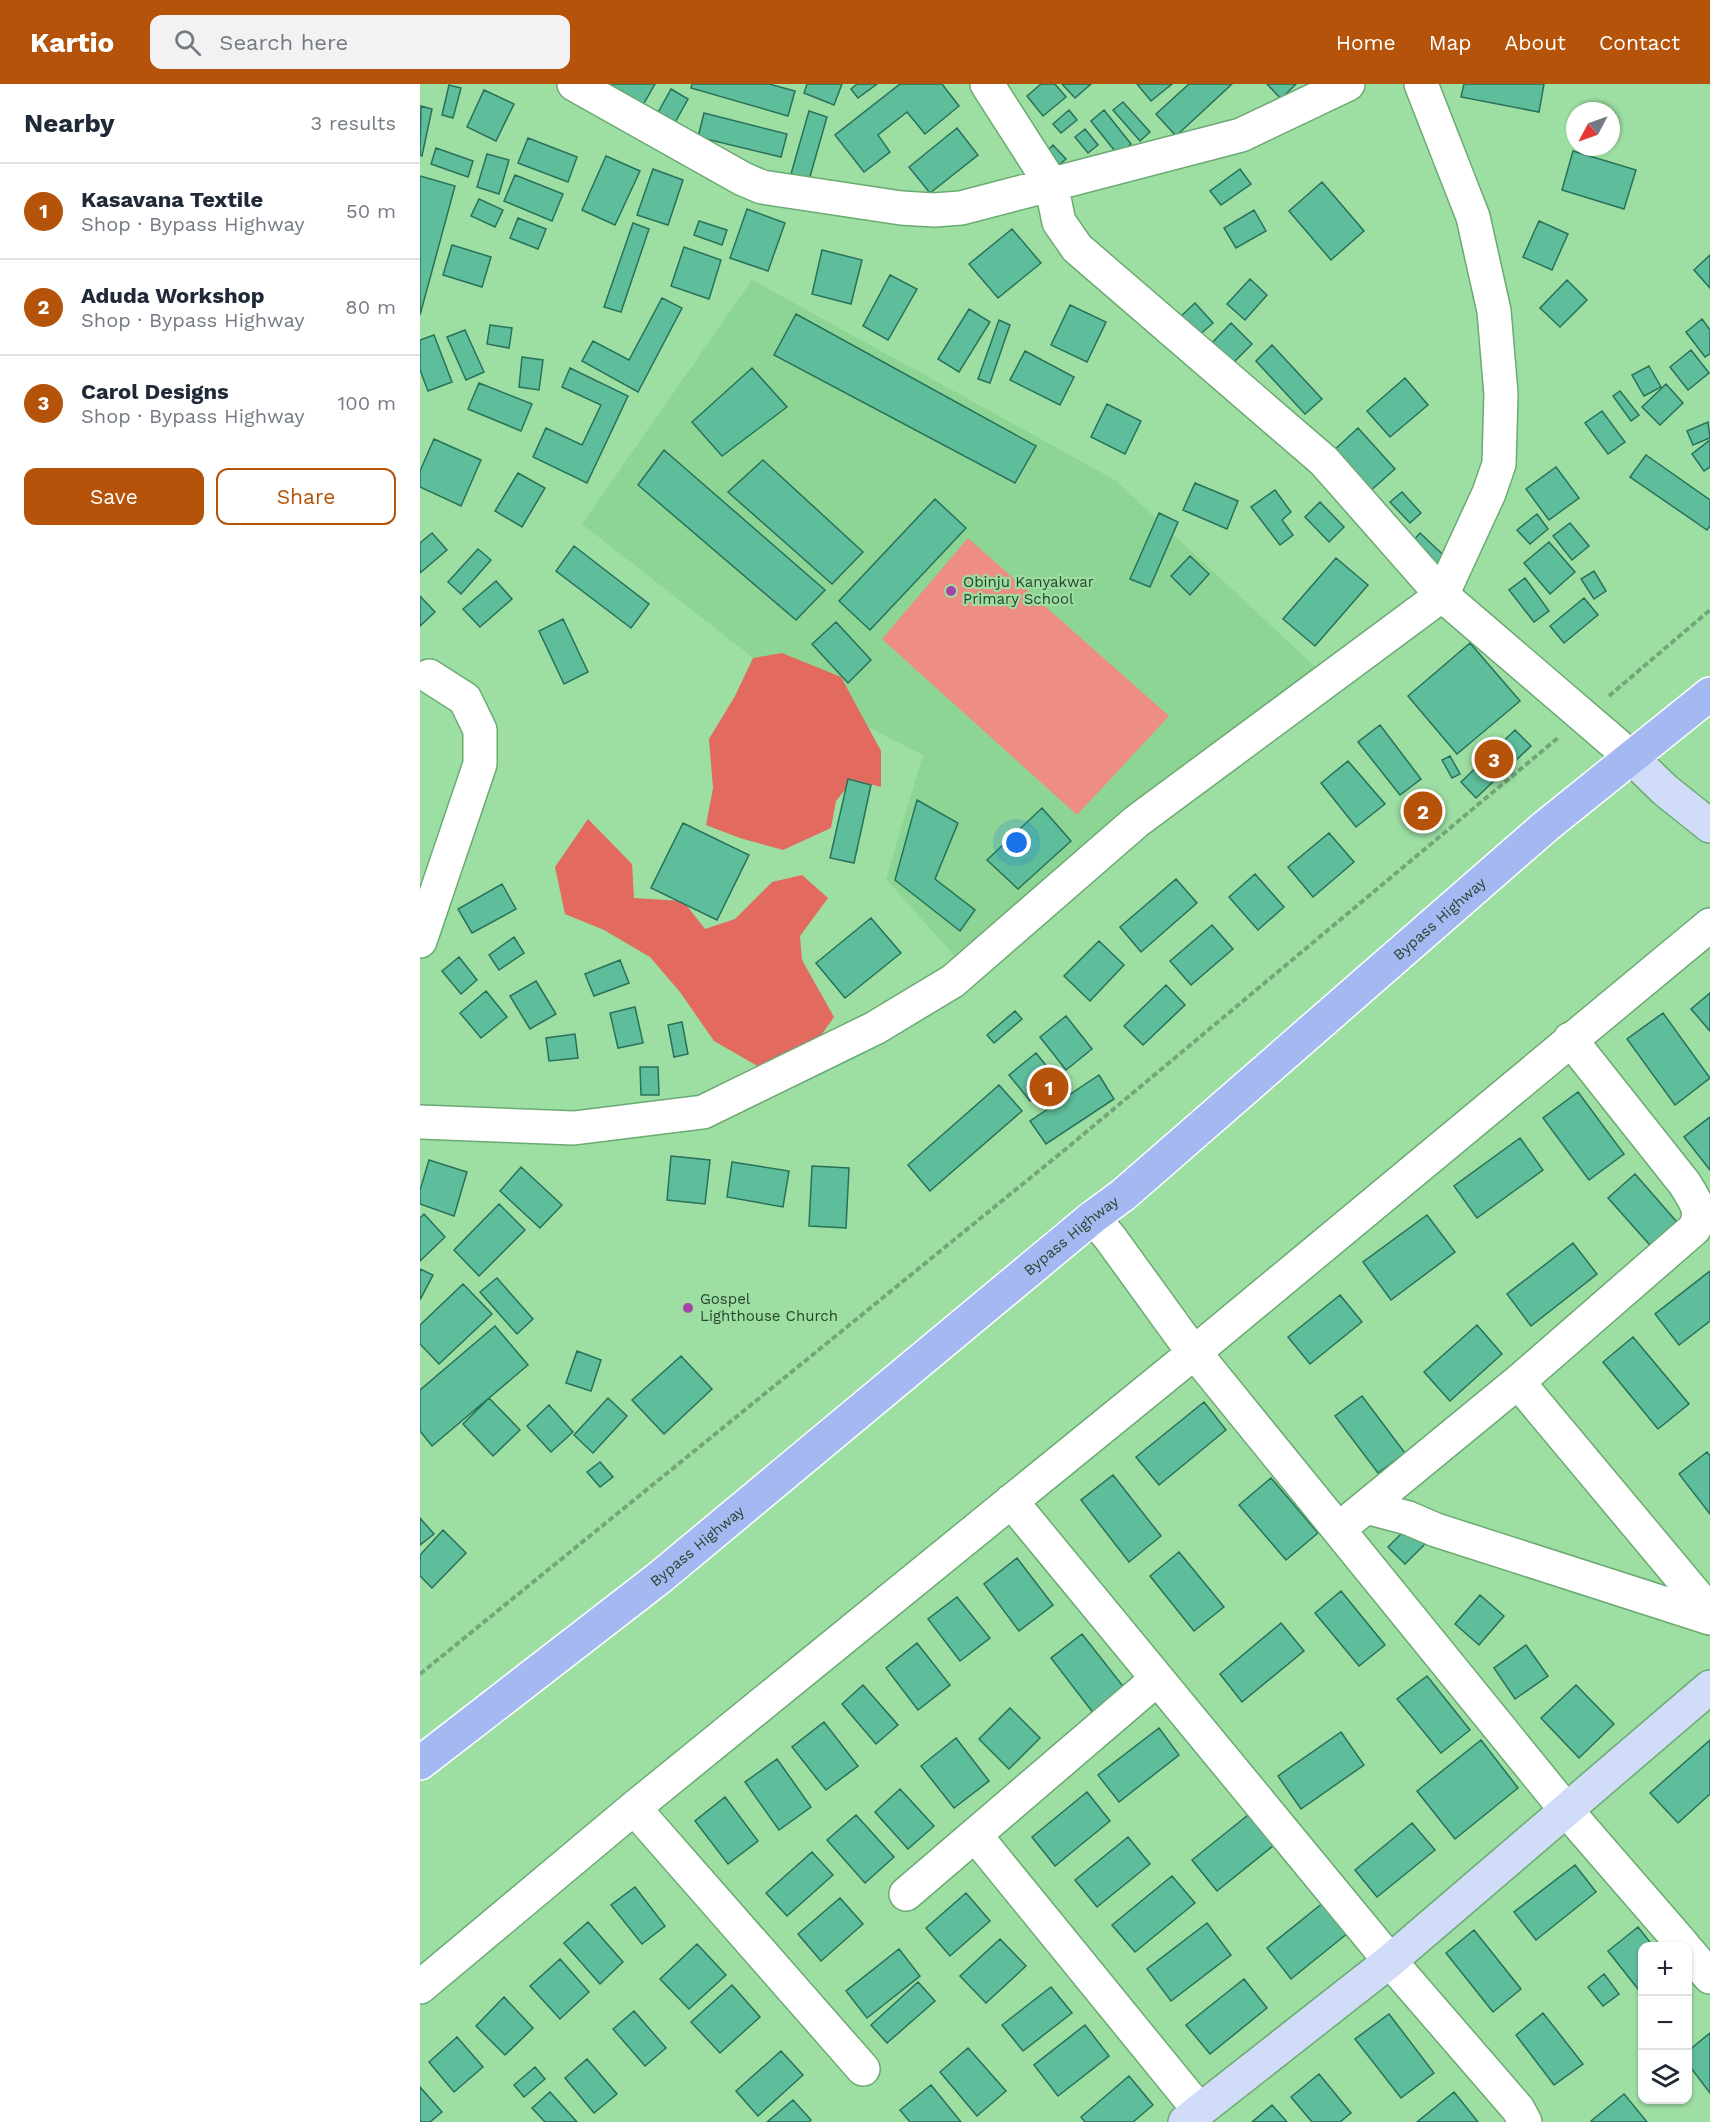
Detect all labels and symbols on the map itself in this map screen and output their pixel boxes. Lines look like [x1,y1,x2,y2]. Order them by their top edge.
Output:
north arrow [1566,102,1620,156]
place label: Obinju Kanyakwar Primary School [963,573,1094,608]
marker: Obinju Kanyakwar Primary School [944,584,958,598]
pin: 3 [1474,736,1514,782]
pin: 2 [1404,788,1442,834]
your location [1002,828,1031,857]
street label: Bypass Highway [1390,874,1490,964]
pin: 1 [1030,1064,1068,1110]
street label: Bypass Highway [1020,1192,1122,1280]
place label: Gospel Lighthouse Church [700,1290,838,1325]
marker: Gospel Lighthouse Church [681,1301,695,1315]
street label: Bypass Highway [647,1502,748,1590]

